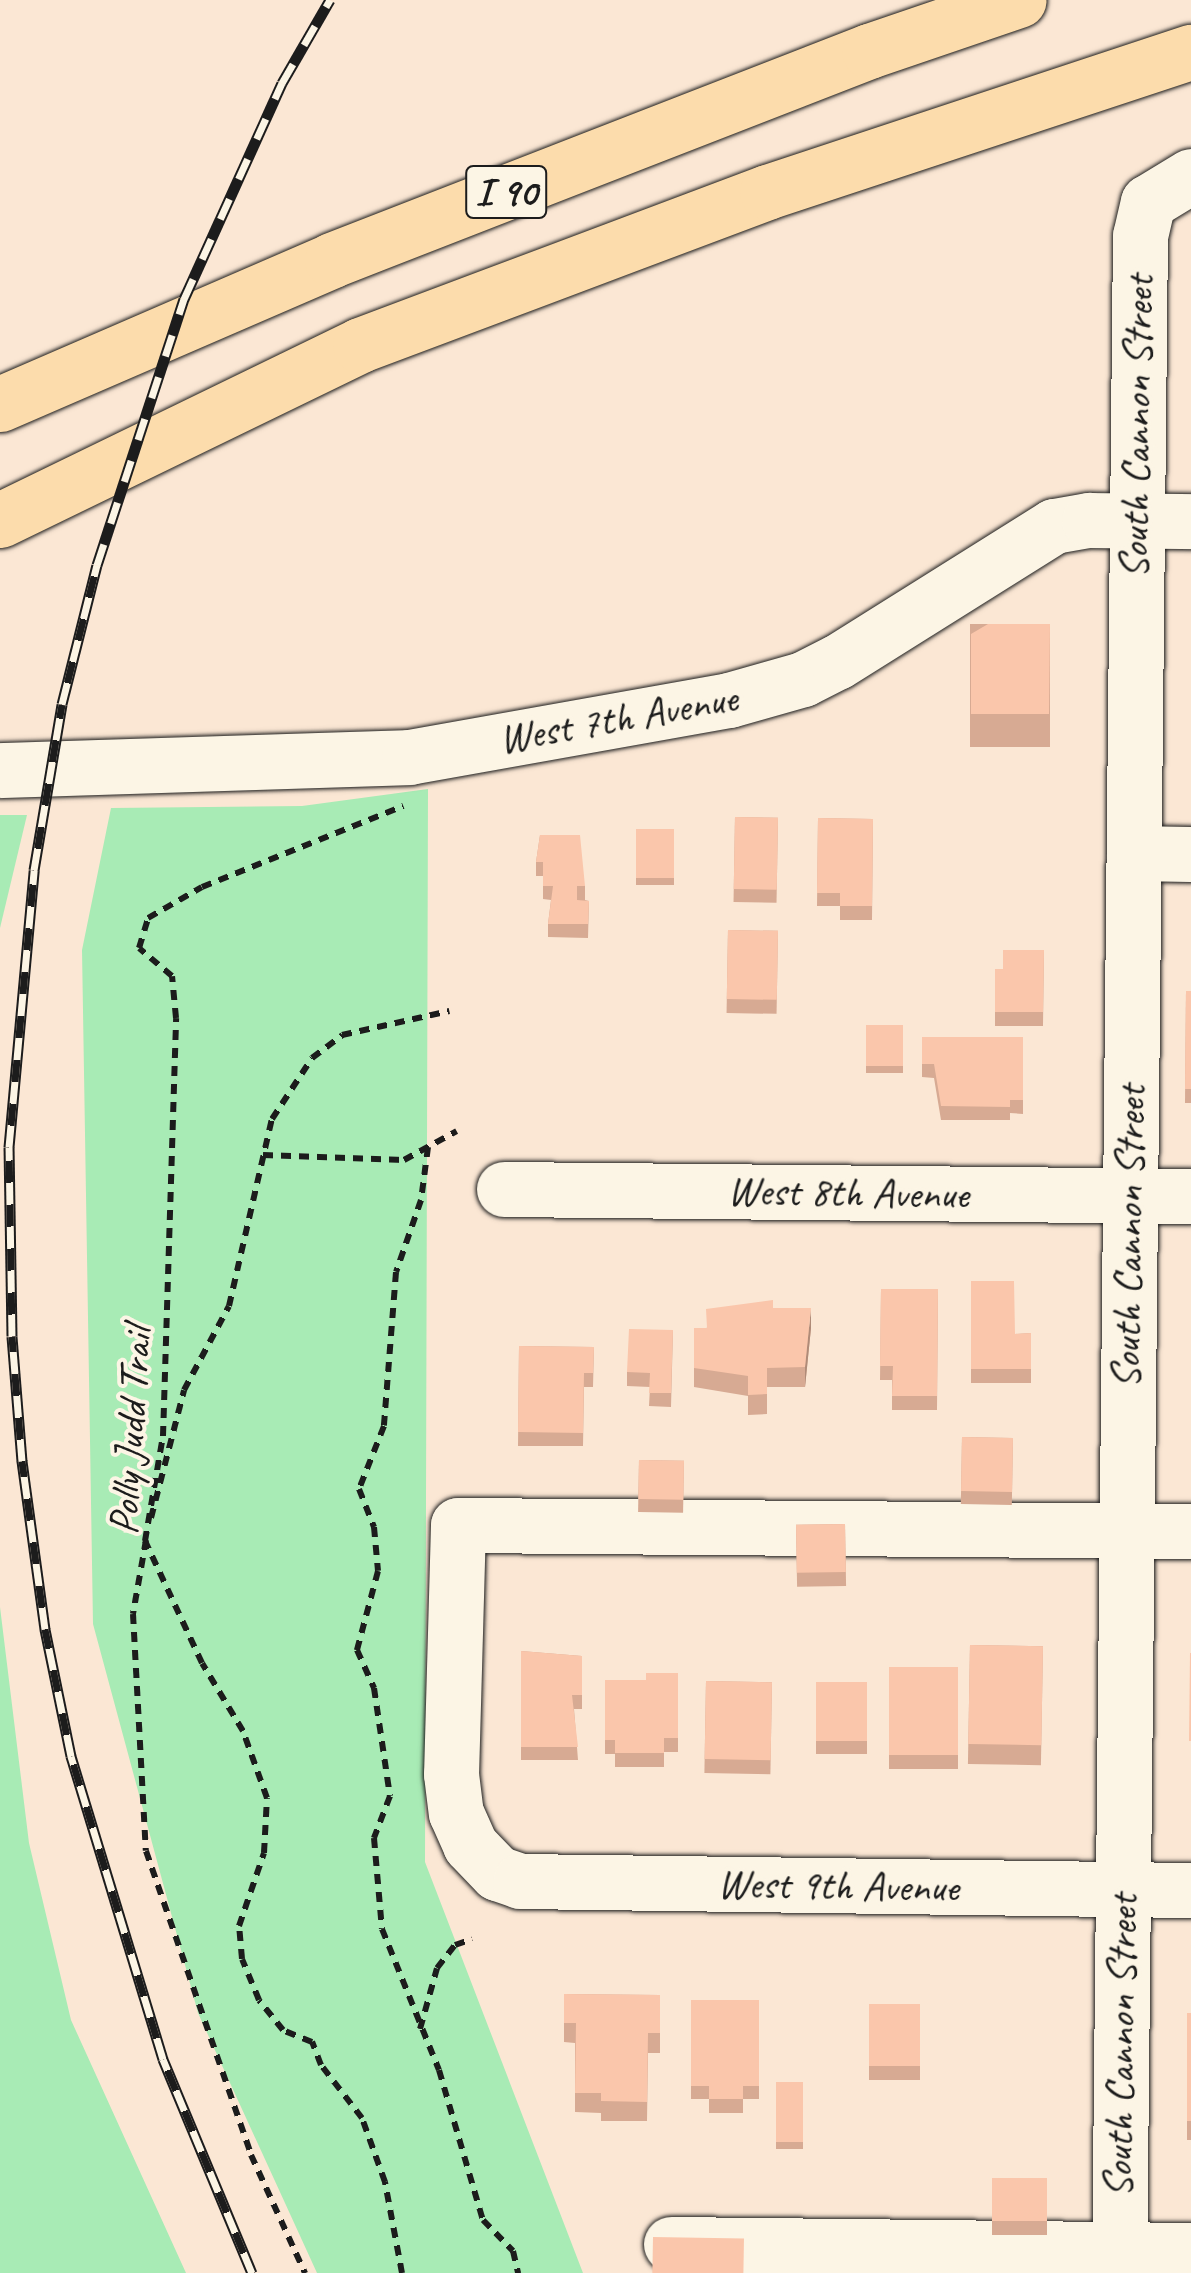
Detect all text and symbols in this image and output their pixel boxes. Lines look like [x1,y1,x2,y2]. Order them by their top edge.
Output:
road number: I 90 [464,157,548,227]
street label: South Cannon Street [1109,274,1165,580]
street label: West 7th Avenue [495,673,741,765]
street label: South Cannon Street [1101,1084,1157,1390]
street label: West 8th Avenue [727,1166,969,1220]
street label: Polly Judd Trail [99,1326,163,1536]
street label: West 9th Avenue [717,1859,959,1913]
street label: South Cannon Street [1093,1893,1149,2199]

